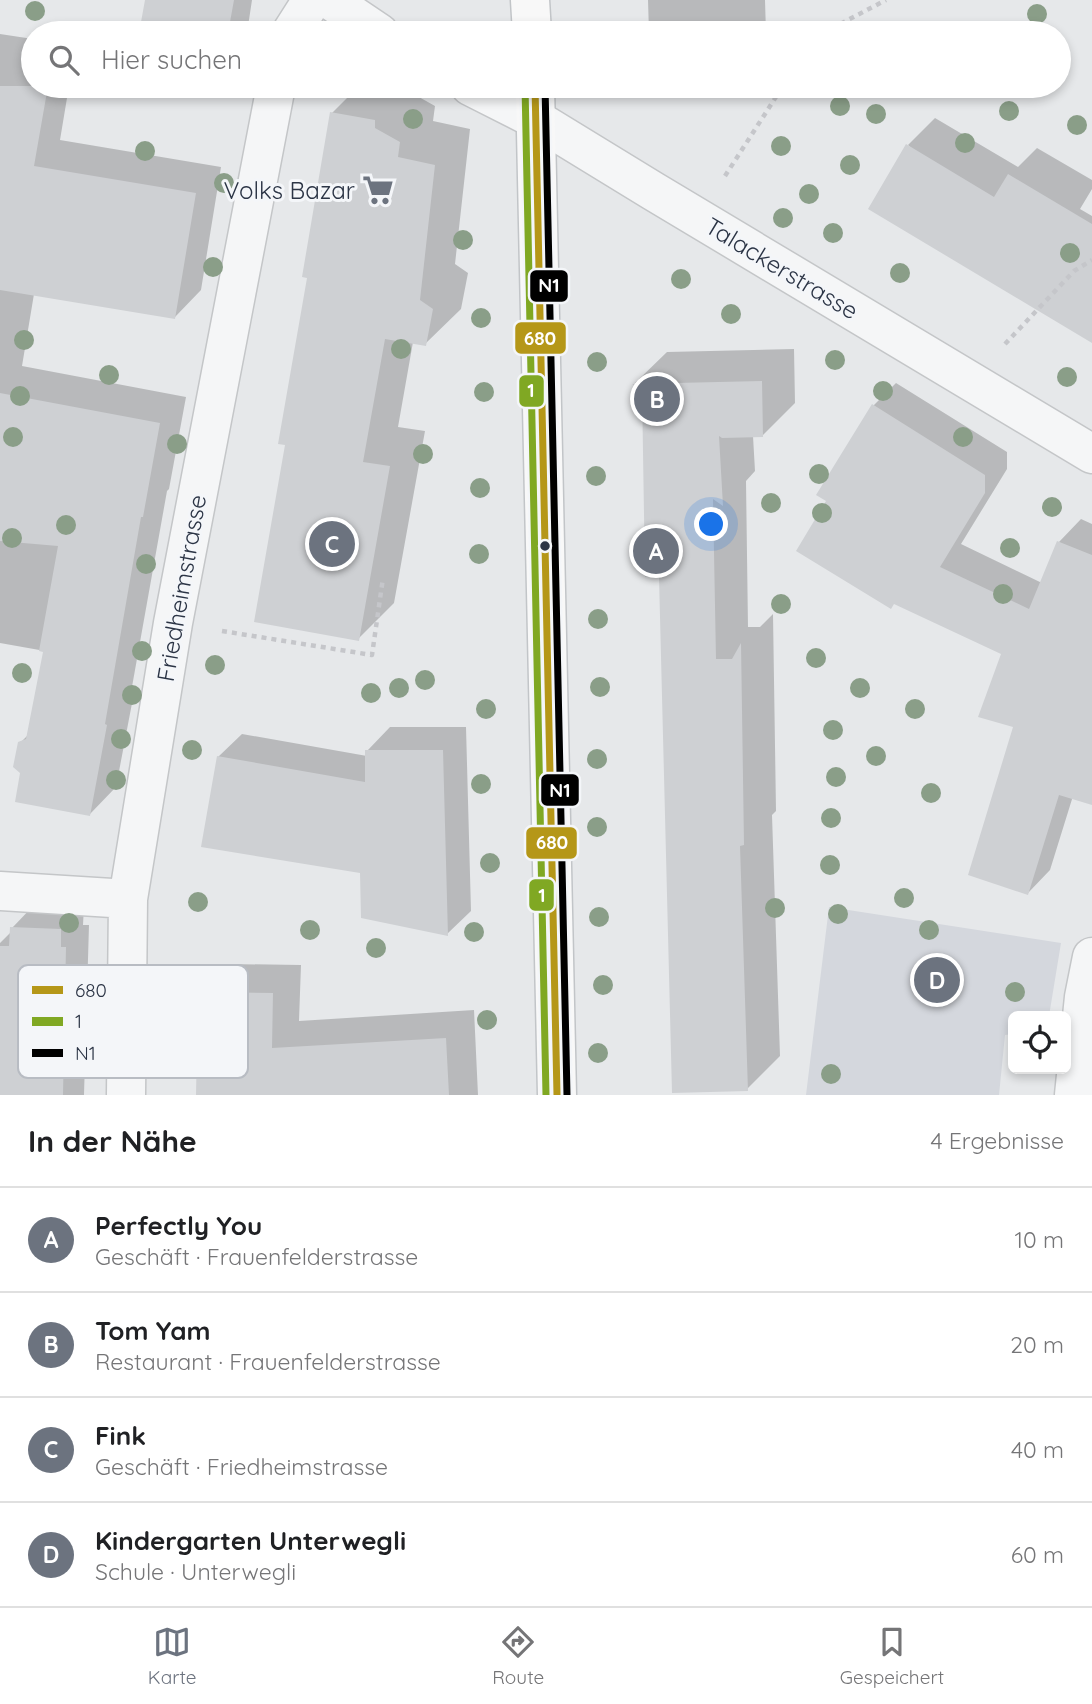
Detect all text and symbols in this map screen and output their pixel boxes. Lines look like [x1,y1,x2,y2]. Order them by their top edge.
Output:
search box [21,21,1071,98]
icon: search [45,41,83,79]
text: Hier suchen [101,43,242,76]
supermarket icon: Volks Bazar [361,173,395,207]
place label: Volks Bazar [224,175,355,205]
street label: Talackerstrasse [700,211,864,325]
line badge: N1 [529,269,569,303]
text: N1 [538,273,560,297]
line badge: 680 [514,321,567,355]
text: 680 [524,326,556,350]
pin: B [634,373,680,425]
line badge: 1 [518,374,545,408]
text: 1 [527,378,535,402]
street label: Friedheimstrasse [150,492,212,684]
your location [694,507,728,541]
pin: C [309,518,355,570]
pin: A [633,525,679,577]
unlabelled marker [538,539,552,553]
line badge: N1 [540,773,580,807]
text: N1 [549,778,571,802]
line badge: 680 [525,826,578,860]
text: 680 [536,830,568,854]
line badge: 1 [528,878,555,912]
text: 1 [538,883,546,907]
pin: D [914,954,960,1006]
legend [18,965,248,1078]
text: 680 [75,978,107,1002]
text: 1 [75,1009,82,1033]
map controls [1008,1011,1071,1074]
button: locate [1008,1011,1071,1074]
text: N1 [75,1041,96,1065]
text: In der Nähe [28,1122,197,1160]
text: 4 Ergebnisse [930,1126,1064,1155]
text: Perfectly You [95,1209,262,1242]
text: A [44,1225,58,1254]
text: 10 m [1015,1225,1064,1254]
text: Geschäft · Frauenfelderstrasse [95,1242,418,1271]
text: Tom Yam [95,1314,211,1347]
text: B [43,1330,59,1359]
text: 20 m [1010,1330,1064,1359]
text: Restaurant · Frauenfelderstrasse [95,1347,441,1376]
text: Fink [95,1419,146,1452]
text: C [44,1435,58,1464]
text: 40 m [1011,1435,1064,1464]
text: Geschäft · Friedheimstrasse [95,1452,388,1481]
text: Kindergarten Unterwegli [95,1524,406,1557]
text: D [43,1540,59,1569]
text: 60 m [1011,1540,1064,1569]
text: Schule · Unterwegli [95,1557,296,1586]
tab: Karte [148,1623,197,1689]
tab: Route [492,1623,544,1689]
tab: Gespeichert [840,1623,944,1689]

